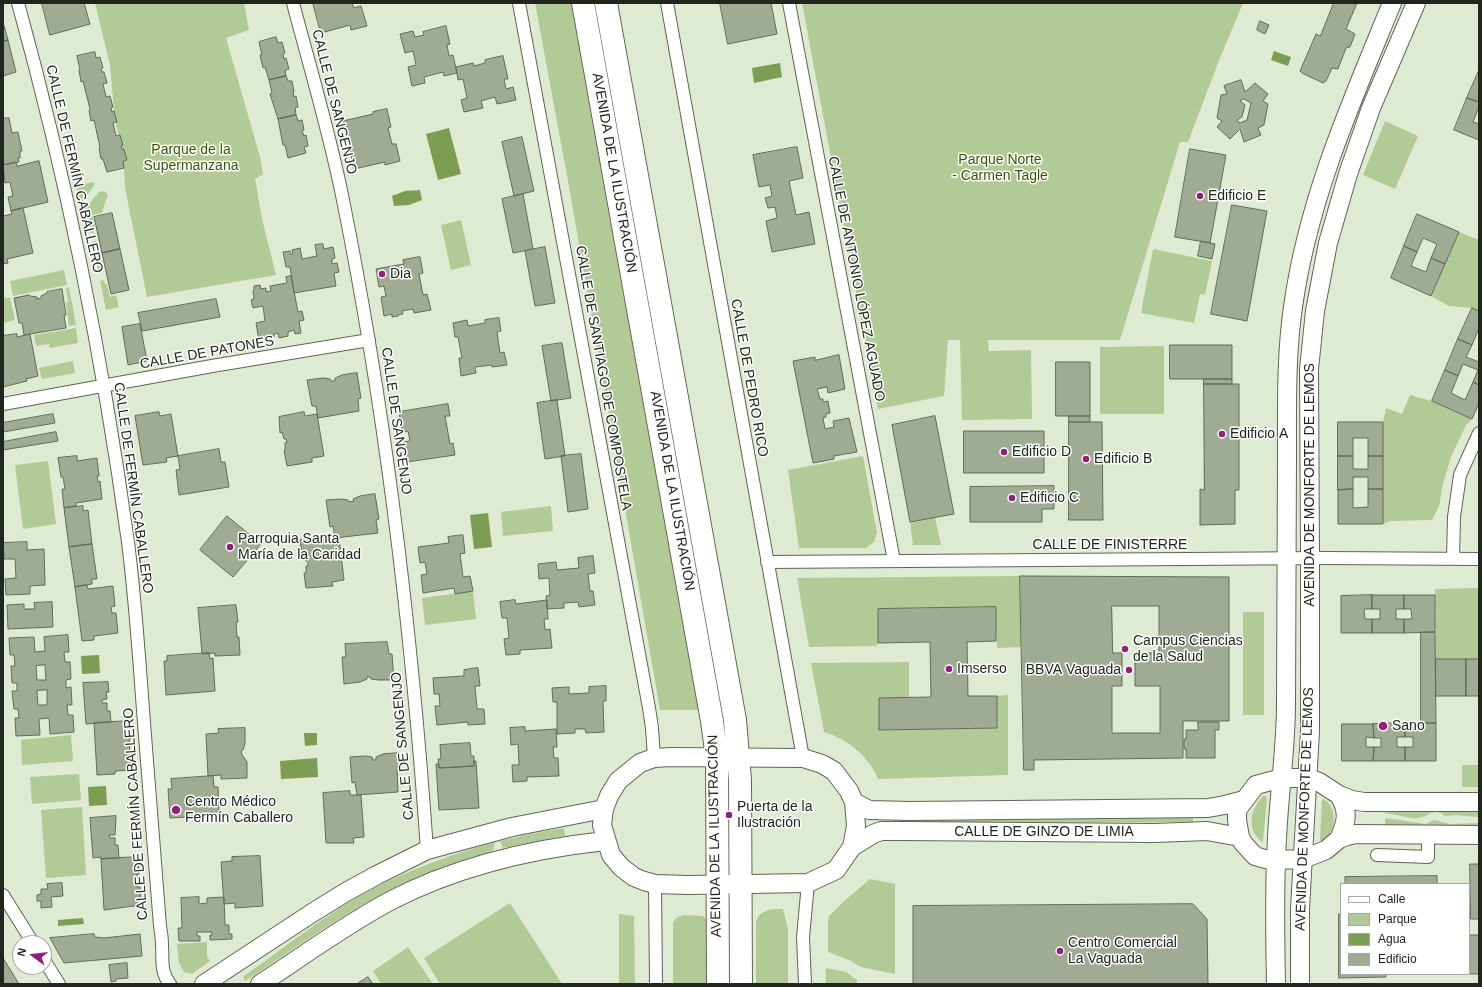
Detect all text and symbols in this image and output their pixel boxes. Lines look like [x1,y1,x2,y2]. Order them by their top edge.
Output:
street label: CALLE DE SANGENJO [308,28,360,176]
street label: CALLE DE FERMÍN CABALLERO [42,63,106,275]
street label: AVENIDA DE LA ILUSTRACIÓN [588,72,640,274]
park label: Parque de la Supermanzana [144,142,238,174]
park label: Parque Norte - Carmen Tagle [952,152,1048,184]
street label: CALLE DE ANTONIO LÓPEZ AGUADO [824,155,888,403]
place label: Edificio E [1208,188,1266,204]
marker: Edificio E [1195,191,1205,201]
street label: CALLE DE SANTIAGO DE COMPOSTELA [571,244,635,512]
place label: Dia [390,266,411,282]
marker: Dia [377,269,387,279]
street label: CALLE DE PEDRO RICO [727,298,771,458]
street label: CALLE DE PATONES [138,333,276,373]
street label: CALLE DE SANGENJO [377,346,415,496]
street label: AVENIDA DE MONFORTE DE LEMOS [1302,363,1318,607]
street label: CALLE DE FERMÍN CABALLERO [110,381,156,595]
street label: AVENIDA DE LA ILUSTRACIÓN [646,390,698,592]
place label: Edificio A [1230,426,1288,442]
marker: Edificio A [1217,429,1227,439]
place label: Edificio D [1012,444,1071,460]
marker: Edificio D [999,447,1009,457]
place label: Edificio B [1094,451,1152,467]
marker: Edificio B [1081,454,1091,464]
place label: Edificio C [1020,490,1079,506]
marker: Edificio C [1007,493,1017,503]
place label: Parroquia Santa María de la Caridad [238,531,361,564]
street label: CALLE DE FINISTERRE [1033,537,1187,553]
marker: Parroquia Santa María de la Caridad [225,542,235,552]
place label: Campus Ciencias de la Salud [1133,633,1243,666]
marker: Campus Ciencias de la Salud [1120,644,1130,654]
place label: Imserso [957,661,1007,677]
place label: BBVA Vaguada [1026,662,1121,678]
marker: Imserso [944,664,954,674]
marker: BBVA Vaguada [1124,665,1134,675]
street label: CALLE DE SANGENJO [388,671,418,821]
street label: AVENIDA DE MONFORTE DE LEMOS [1292,687,1318,931]
street label: CALLE DE FERMÍN CABALLERO [120,707,152,921]
place label: Sano [1392,718,1425,734]
marker: Sano [1377,720,1389,732]
street label: AVENIDA DE LA ILUSTRACIÓN [705,734,725,938]
place label: Centro Médico Fermín Caballero [185,794,293,826]
place label: Puerta de la Ilustración [737,799,812,832]
marker: Centro Médico Fermín Caballero [170,804,182,816]
marker: Puerta de la Ilustración [724,810,734,820]
street label: CALLE DE GINZO DE LIMIA [954,824,1134,840]
legend [1340,883,1470,975]
text: Calle [1378,892,1405,906]
text: Parque [1378,912,1417,926]
text: Agua [1378,932,1406,946]
north arrow [12,935,52,975]
place label: Centro Comercial La Vaguada [1068,935,1177,968]
marker: Centro Comercial La Vaguada [1055,946,1065,956]
text: N [15,947,28,958]
text: Edificio [1378,952,1417,966]

